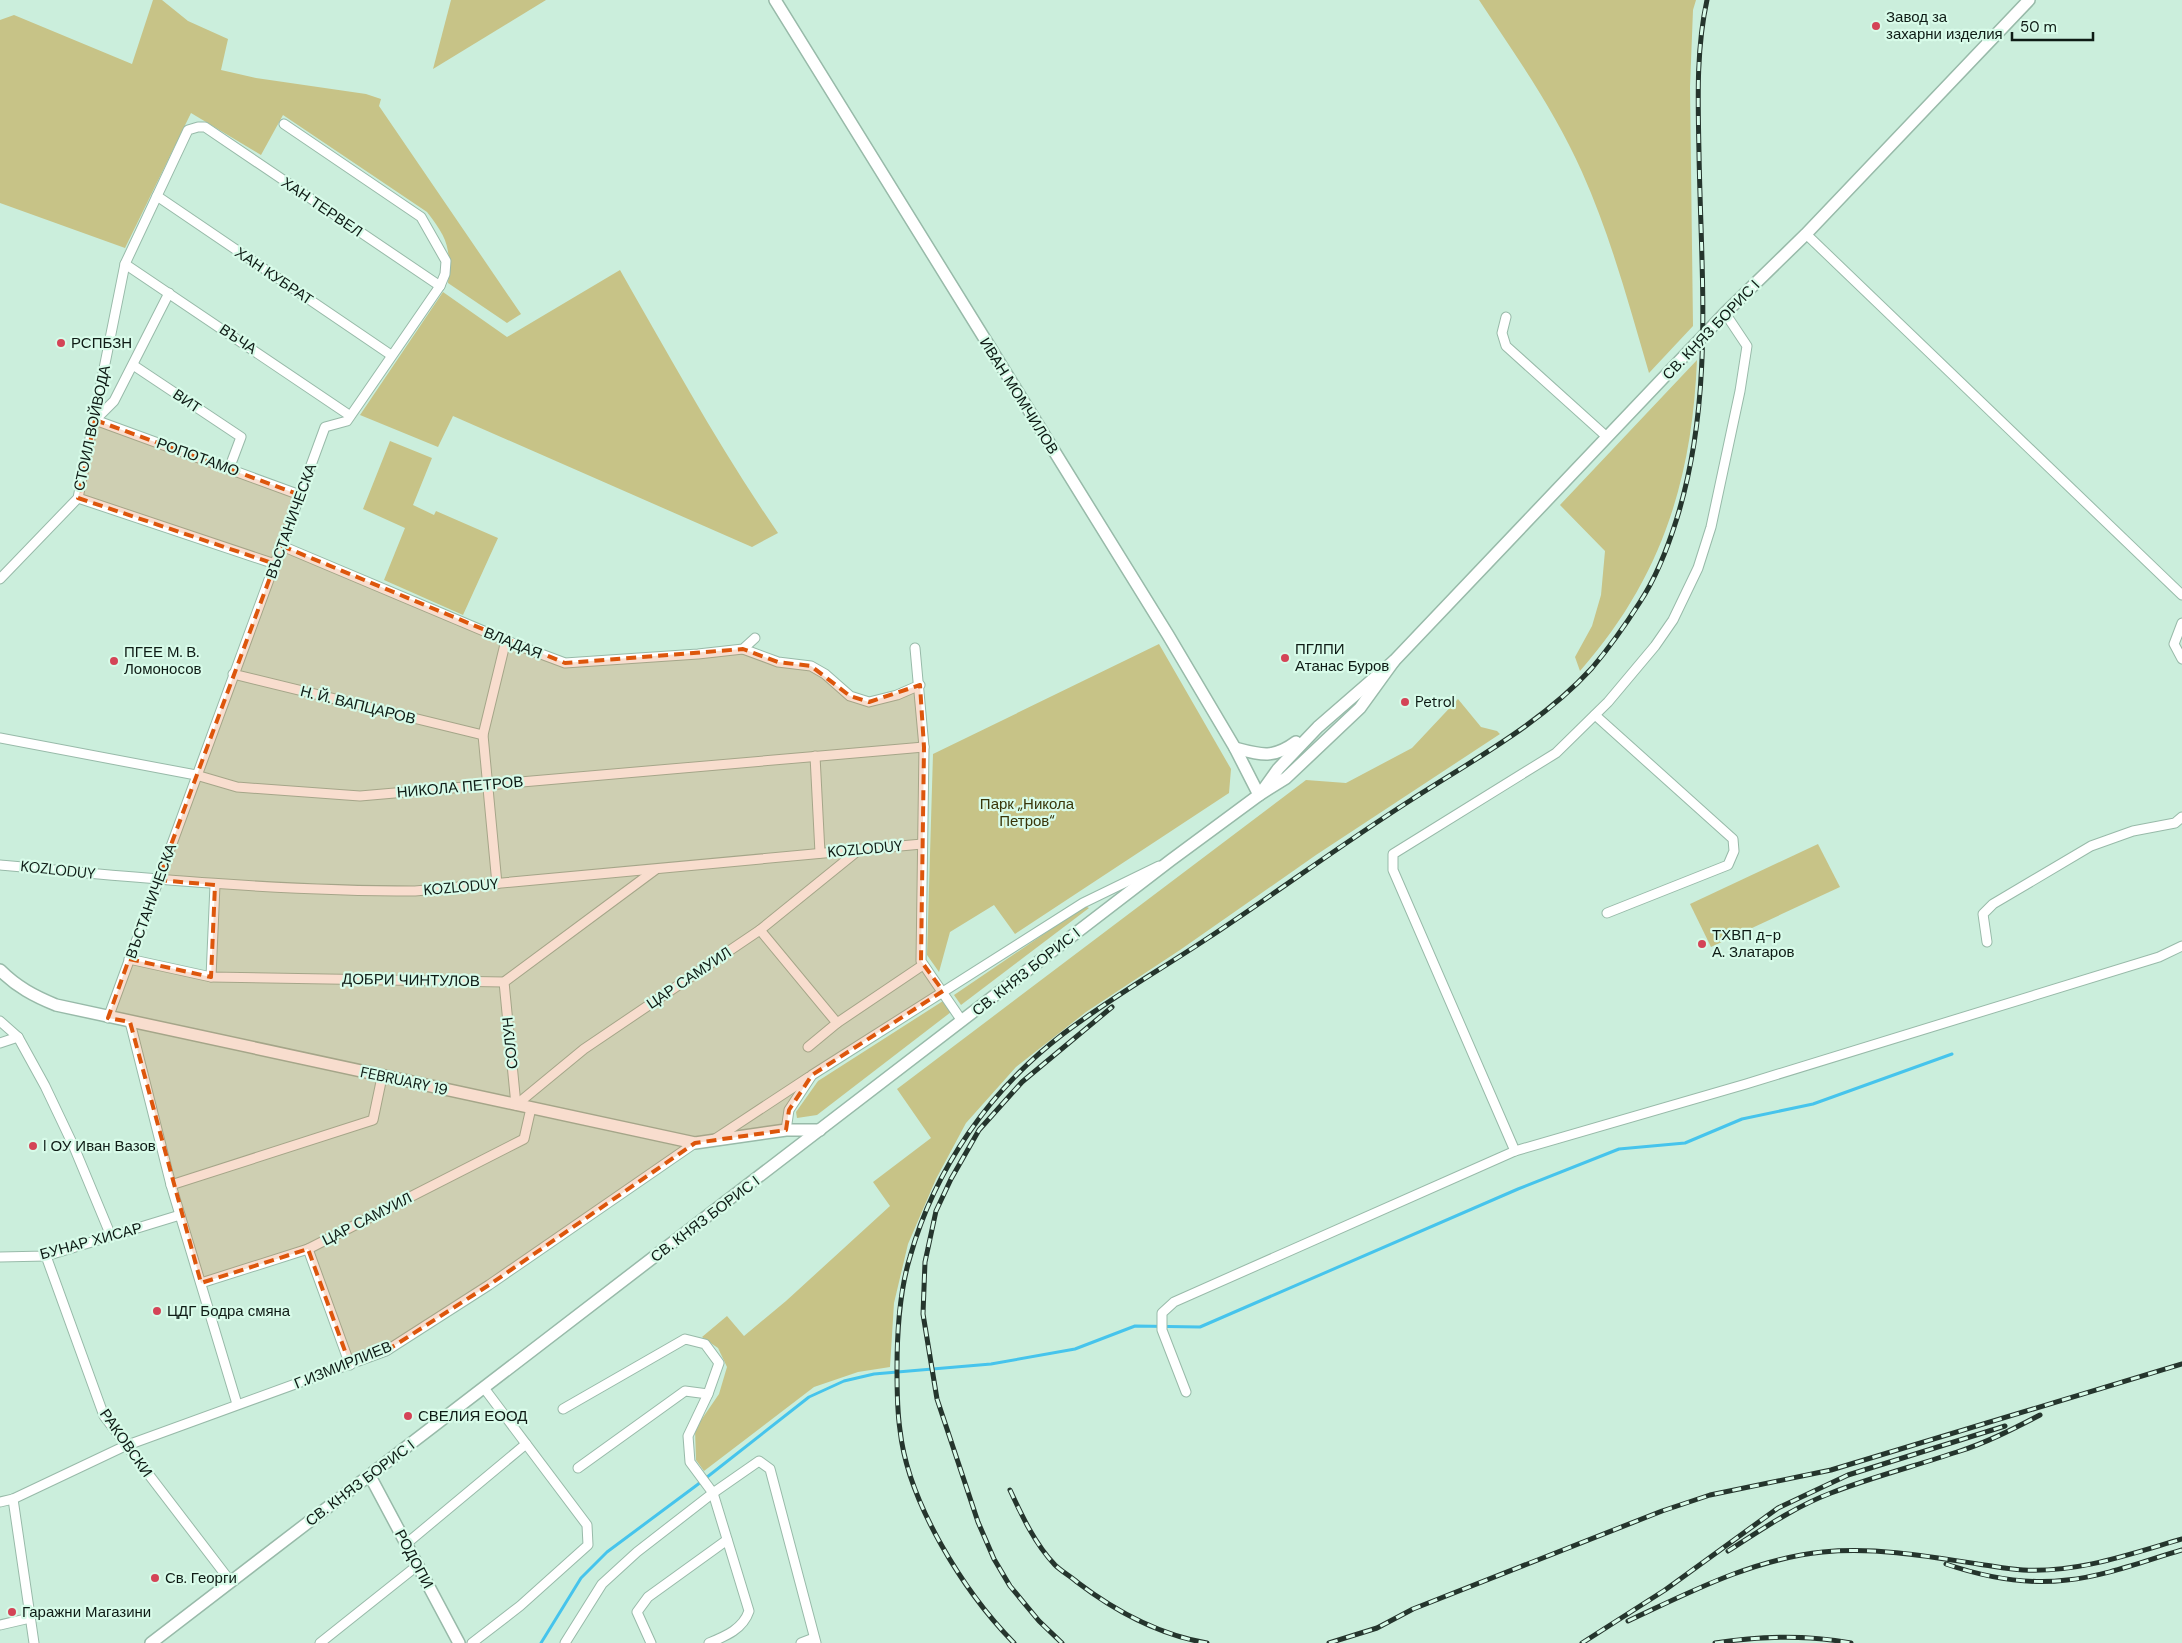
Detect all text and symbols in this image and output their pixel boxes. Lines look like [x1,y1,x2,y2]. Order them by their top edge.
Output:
place label: Завод за захарни изделия [1886,7,2003,44]
scale bar [2012,10,2093,42]
text: 50 m [2020,17,2057,37]
marker: Завод за захарни изделия [1870,20,1882,32]
street label: ХАН ТЕРВЕЛ [278,172,366,242]
street label: ХАН КУБРАТ [231,243,317,309]
street label: СВ. КНЯЗ БОРИС I [1658,276,1764,384]
street label: ВЪЧА [215,319,261,359]
place label: РСПБЗН [71,333,132,353]
street label: ИВАН МОМЧИЛОВ [975,334,1063,458]
marker: РСПБЗН [55,337,67,349]
street label: СТОИЛ ВОЙВОДА [69,363,115,493]
street label: ВИТ [169,384,205,418]
street label: РОПОТАМО [154,433,242,481]
street label: ВЪСТАНИЧЕСКА [261,461,321,581]
street label: ВЛАДАЯ [481,622,545,664]
place label: ПГЛПИ Атанас Буров [1295,639,1389,676]
place label: ПГЕЕ М. В. Ломоносов [124,642,201,679]
marker: ПГЛПИ Атанас Буров [1279,652,1291,664]
marker: ПГЕЕ М. В. Ломоносов [108,655,120,667]
street label: Н. Й. ВАПЦАРОВ [298,681,418,729]
place label: Petrol [1415,692,1455,712]
marker: Petrol [1399,696,1411,708]
street label: НИКОЛА ПЕТРОВ [396,772,524,802]
park label: Парк „Никола Петров“ [980,794,1075,831]
street label: KOZLODUY [827,836,904,862]
street label: ВЪСТАНИЧЕСКА [121,841,181,961]
street label: KOZLODUY [20,856,97,884]
street label: KOZLODUY [423,874,500,900]
street label: СВ. КНЯЗ БОРИС I [968,924,1084,1020]
place label: ТХВП д-р А. Златаров [1712,925,1795,962]
marker: ТХВП д-р А. Златаров [1696,938,1708,950]
street label: ЦАР САМУИЛ [643,942,735,1014]
street label: ДОБРИ ЧИНТУЛОВ [342,969,480,991]
street label: СОЛУН [497,1016,523,1070]
street label: FEBRUARY 19 [358,1062,450,1100]
place label: I ОУ Иван Вазов [43,1136,156,1156]
marker: I ОУ Иван Вазов [27,1140,39,1152]
street label: СВ. КНЯЗ БОРИС I [646,1171,764,1267]
street label: ЦАР САМУИЛ [319,1188,415,1250]
street label: БУНАР ХИСАР [38,1218,144,1264]
place label: ЦДГ Бодра смяна [167,1301,291,1321]
marker: ЦДГ Бодра смяна [151,1305,163,1317]
street label: Г.ИЗМИРЛИЕВ [291,1336,395,1394]
street label: РАКОВСКИ [95,1405,157,1481]
place label: СВЕЛИЯ ЕООД [418,1406,527,1426]
marker: СВЕЛИЯ ЕООД [402,1410,414,1422]
street label: СВ. КНЯЗ БОРИС I [301,1435,419,1531]
street label: РОДОПИ [390,1526,438,1592]
place label: Св. Георги [165,1568,237,1588]
marker: Св. Георги [149,1572,161,1584]
place label: Гаражни Магазини [22,1602,151,1622]
marker: Гаражни Магазини [6,1606,18,1618]

